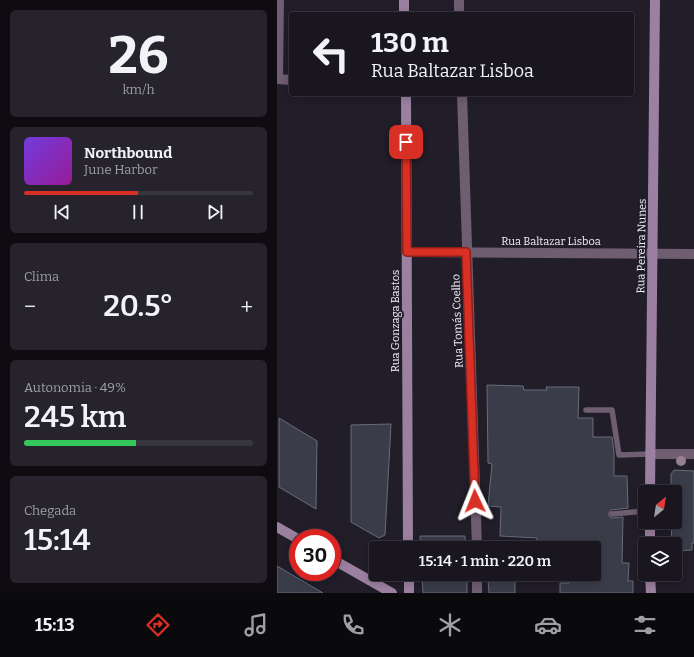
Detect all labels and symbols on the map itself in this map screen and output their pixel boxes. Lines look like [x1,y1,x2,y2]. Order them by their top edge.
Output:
pin [389,125,423,159]
street label: Rua Pereira Nunes [634,198,649,294]
street label: Rua Baltazar Lisboa [501,235,601,248]
street label: Rua Gonzaga Bastos [389,270,402,372]
street label: Rua Tomás Coelho [449,274,466,368]
position arrow [454,480,496,522]
north arrow [638,485,682,529]
speed limit sign: 30 [289,529,341,581]

